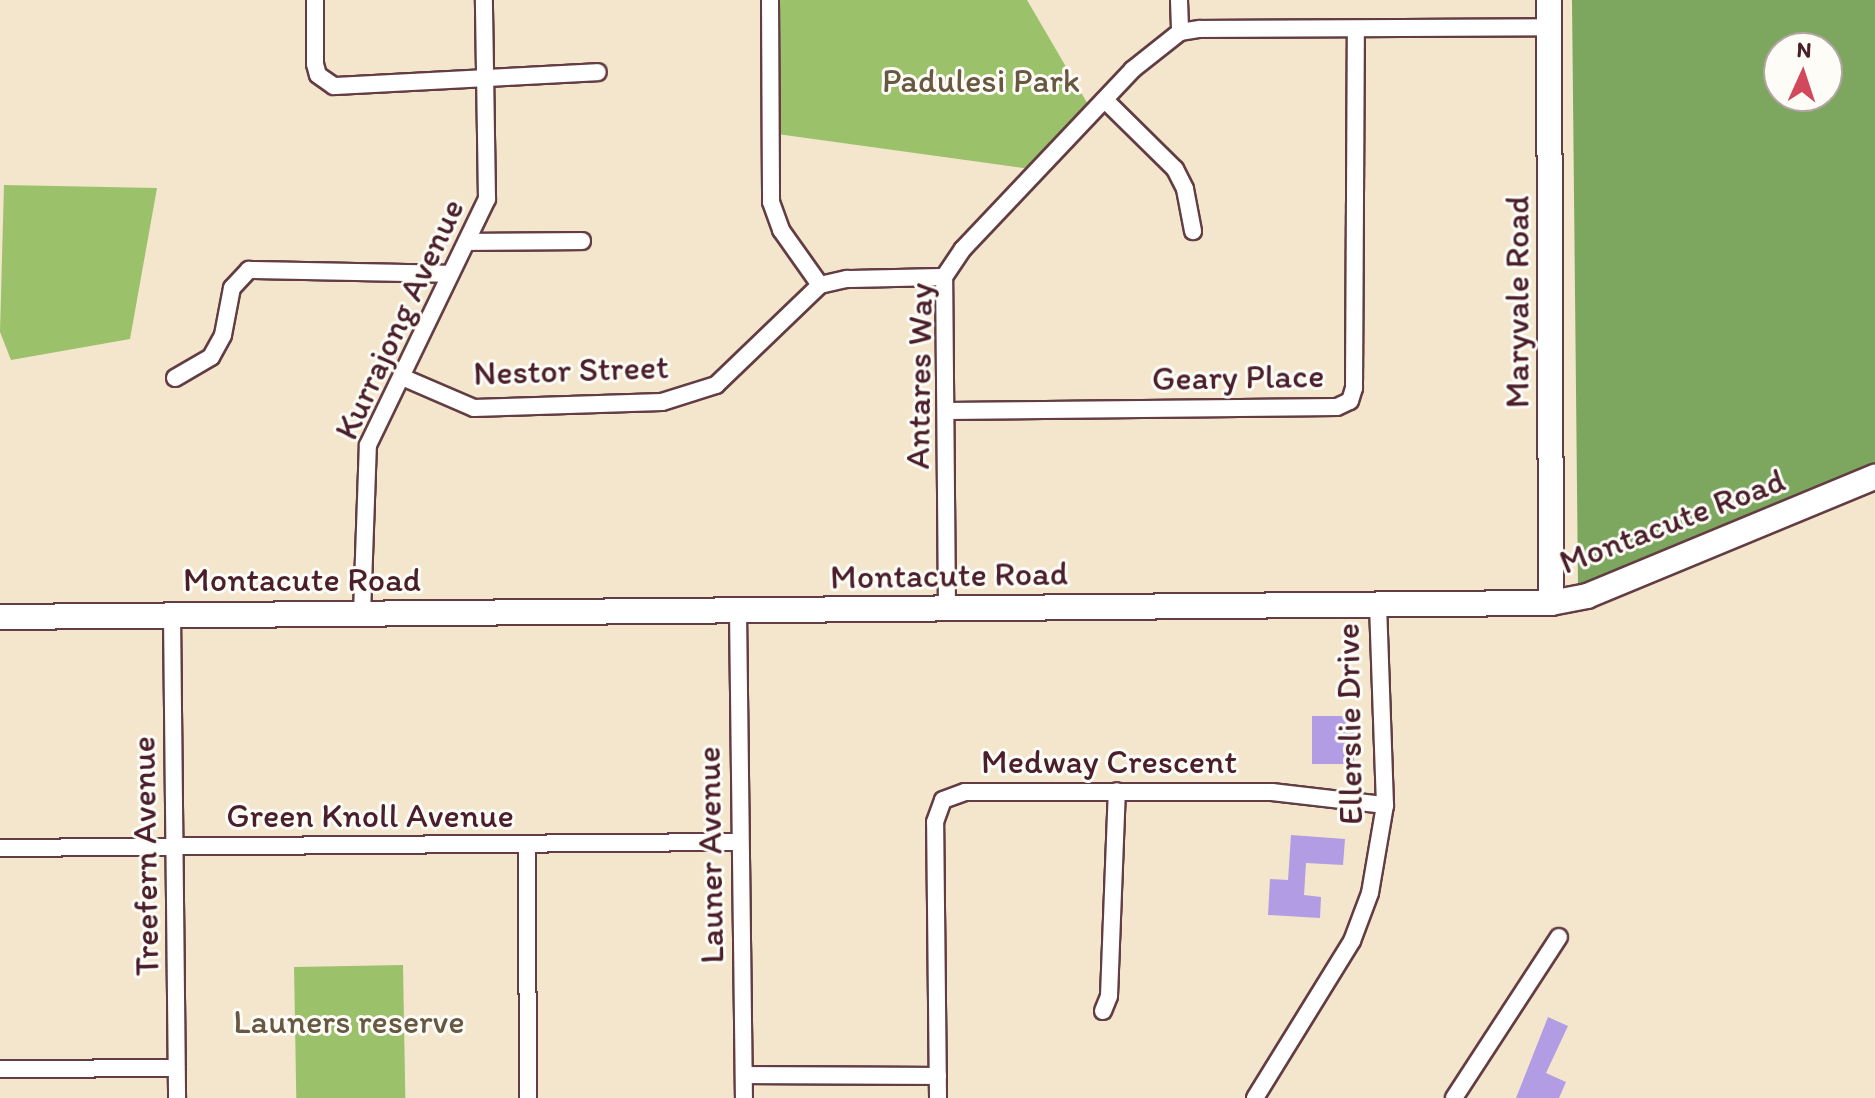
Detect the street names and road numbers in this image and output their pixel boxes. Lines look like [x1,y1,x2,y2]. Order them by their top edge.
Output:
street label: Kurrajong Avenue [326,193,472,445]
street label: Maryvale Road [1497,195,1537,409]
street label: Antares Way [897,283,941,469]
street label: Nestor Street [473,346,669,394]
street label: Geary Place [1152,355,1324,399]
street label: Montacute Road [1554,459,1790,583]
street label: Montacute Road [830,553,1068,597]
street label: Montacute Road [183,560,421,600]
street label: Ellerslie Drive [1327,623,1371,825]
street label: Treefern Avenue [123,736,167,976]
street label: Medway Crescent [981,742,1237,782]
street label: Launer Avenue [688,747,732,963]
street label: Green Knoll Avenue [227,796,513,836]

